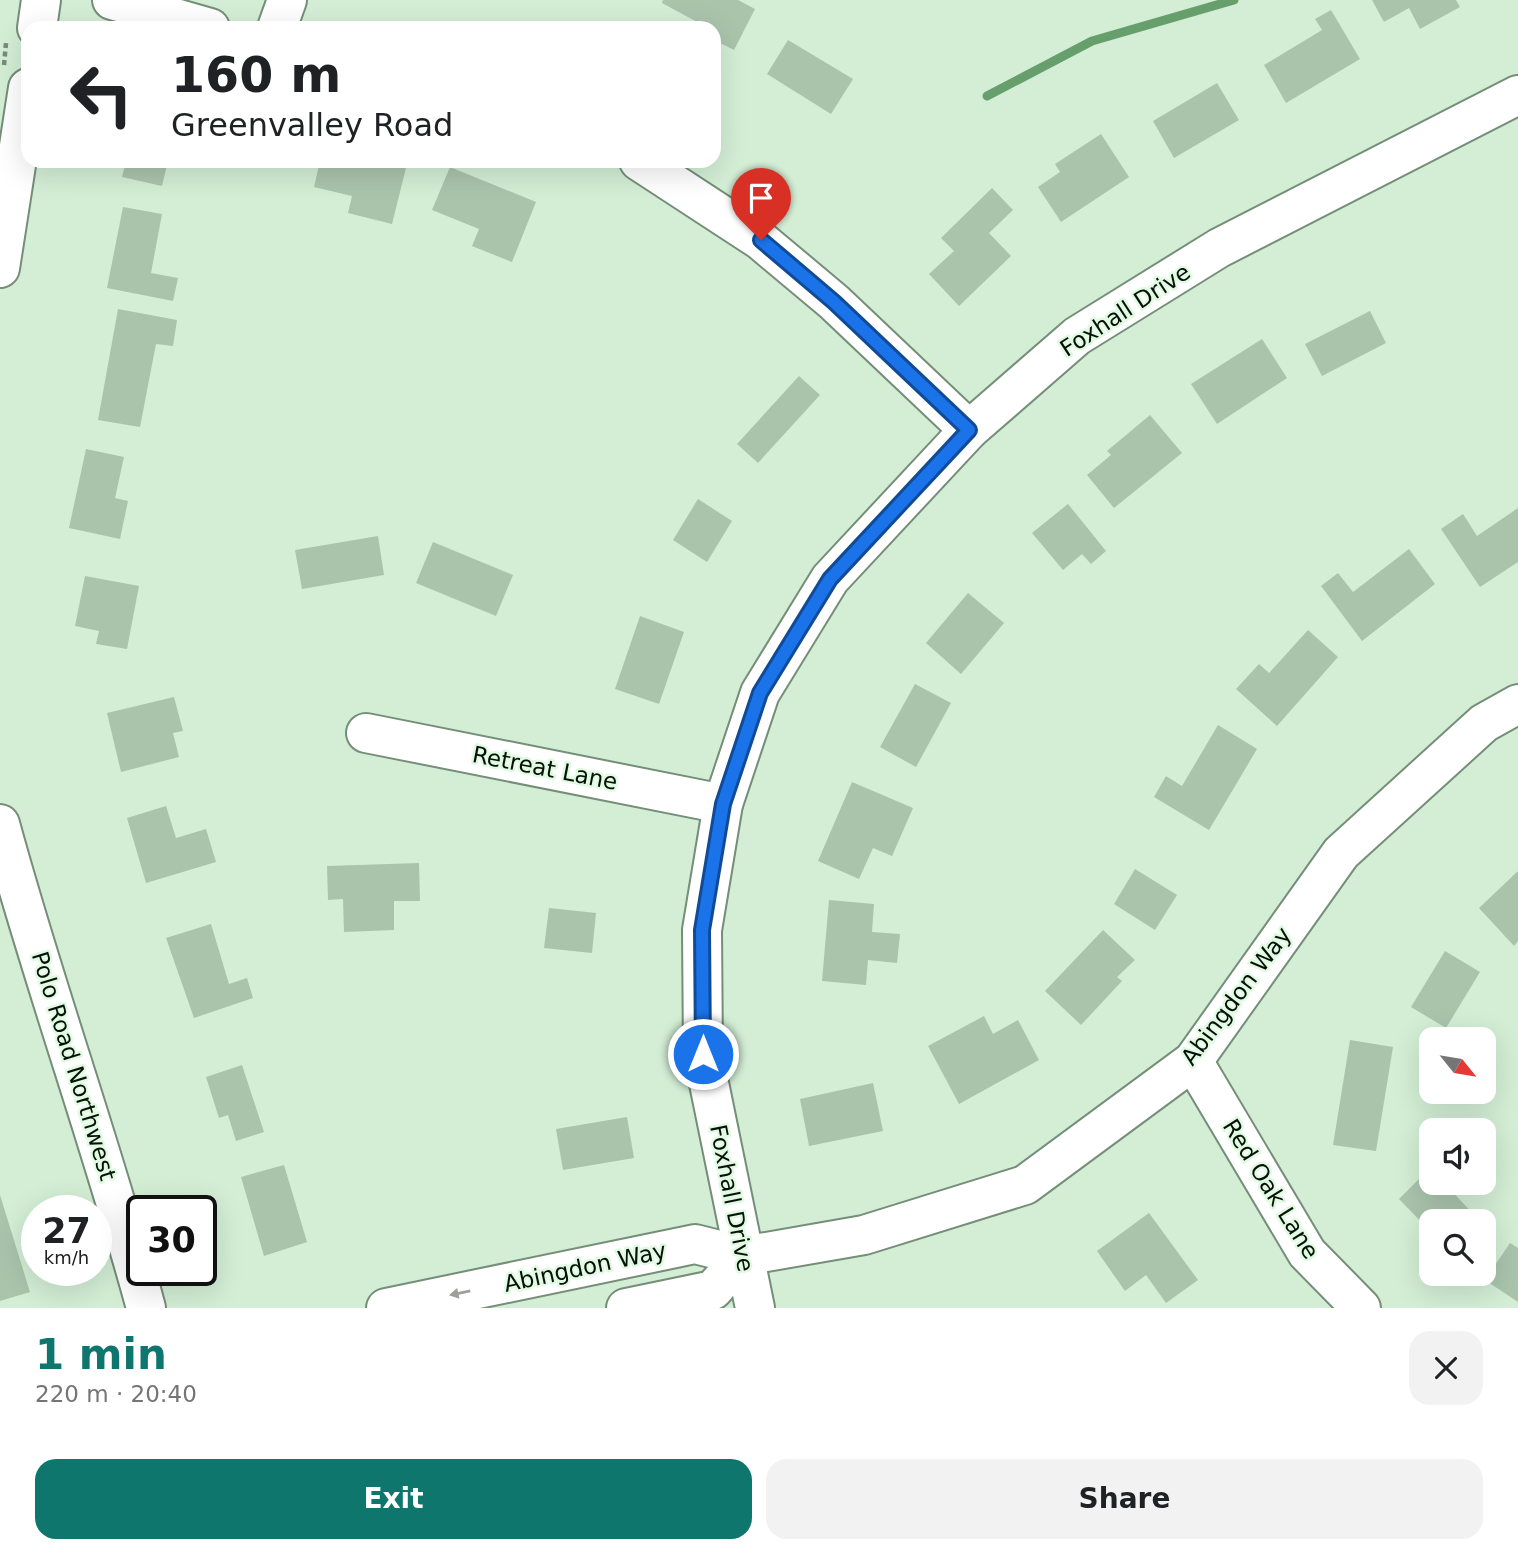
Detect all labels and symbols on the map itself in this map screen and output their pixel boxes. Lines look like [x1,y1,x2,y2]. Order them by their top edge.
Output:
pin [731,168,791,240]
street label: Foxhall Drive [1055,258,1195,362]
street label: Retreat Lane [470,741,620,795]
street label: Abingdon Way [1176,922,1296,1070]
street label: Polo Road Northwest [27,948,121,1184]
position arrow [666,1017,740,1091]
north arrow [1419,1027,1496,1104]
street label: Red Oak Lane [1218,1114,1324,1264]
street label: Foxhall Drive [705,1122,759,1274]
speed limit sign: 30 [126,1195,217,1286]
street label: Abingdon Way [501,1237,669,1297]
one-way arrow [449,1287,471,1298]

